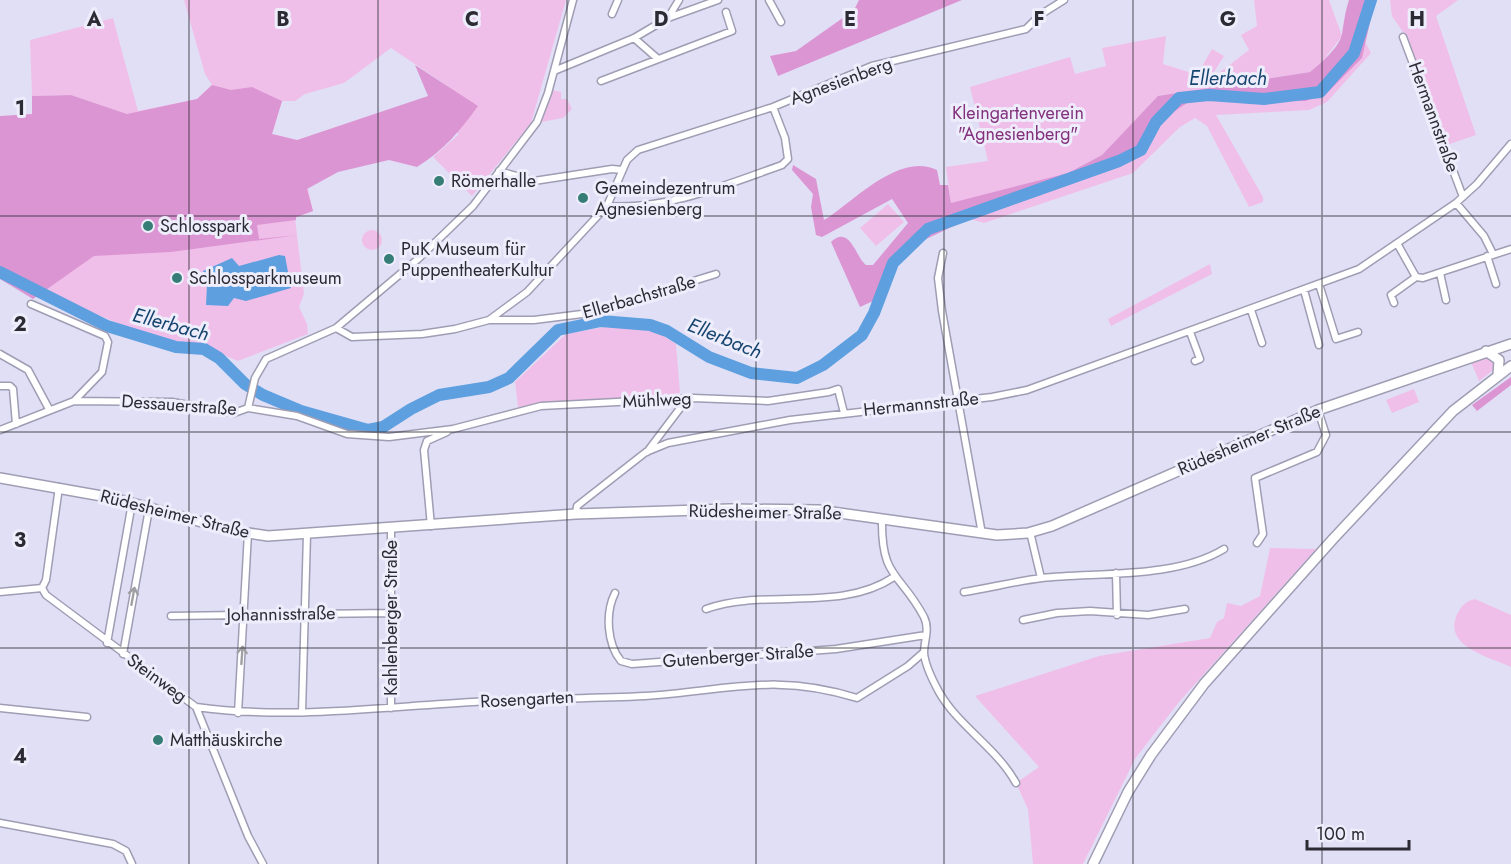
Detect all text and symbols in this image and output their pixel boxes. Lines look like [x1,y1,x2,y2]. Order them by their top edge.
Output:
text: A [86,5,102,34]
text: B [276,5,290,34]
text: C [465,5,479,34]
text: D [654,5,668,34]
text: E [844,5,856,34]
text: F [1033,5,1045,34]
text: G [1220,5,1236,34]
text: H [1409,5,1425,34]
street label: Agnesienberg [786,50,896,112]
street label: Hermannstraße [1402,58,1466,176]
water label: Ellerbach [1189,64,1267,93]
text: 1 [15,94,25,123]
park label: Kleingartenverein "Agnesienberg" [952,100,1084,147]
place label: Römerhalle [451,168,536,194]
marker: Römerhalle [432,174,446,188]
place label: Gemeindezentrum Agnesienberg [595,175,736,222]
marker: Gemeindezentrum Agnesienberg [576,191,590,205]
place label: Schlosspark [160,213,249,239]
marker: Schlosspark [141,219,155,233]
place label: PuK Museum für PuppentheaterKultur [401,236,555,283]
marker: PuK Museum für PuppentheaterKultur [382,252,396,266]
place label: Schlossparkmuseum [189,265,342,291]
street label: Ellerbachstraße [579,268,699,326]
marker: Schlossparkmuseum [170,271,184,285]
water label: Ellerbach [130,300,212,349]
text: 2 [13,310,27,339]
water label: Ellerbach [683,310,766,366]
street label: Mühlweg [622,385,692,415]
street label: Hermannstraße [862,385,980,423]
street label: Dessauerstraße [121,388,237,422]
street label: Rüdesheimer Straße [1173,398,1325,482]
street label: Rüdesheimer Straße [98,483,252,545]
street label: Rüdesheimer Straße [688,498,842,526]
text: 3 [14,526,26,555]
street label: Kahlenberger Straße [378,540,404,696]
one-way arrow [128,587,139,607]
street label: Johannisstraße [224,600,336,628]
street label: Gutenberger Straße [662,638,814,674]
one-way arrow [237,645,248,665]
street label: Steinweg [121,647,193,709]
street label: Rosengarten [479,684,575,714]
place label: Matthäuskirche [170,727,283,753]
marker: Matthäuskirche [151,733,165,747]
text: 4 [13,742,27,771]
scale bar [1307,813,1409,851]
text: 100 m [1316,821,1365,847]

